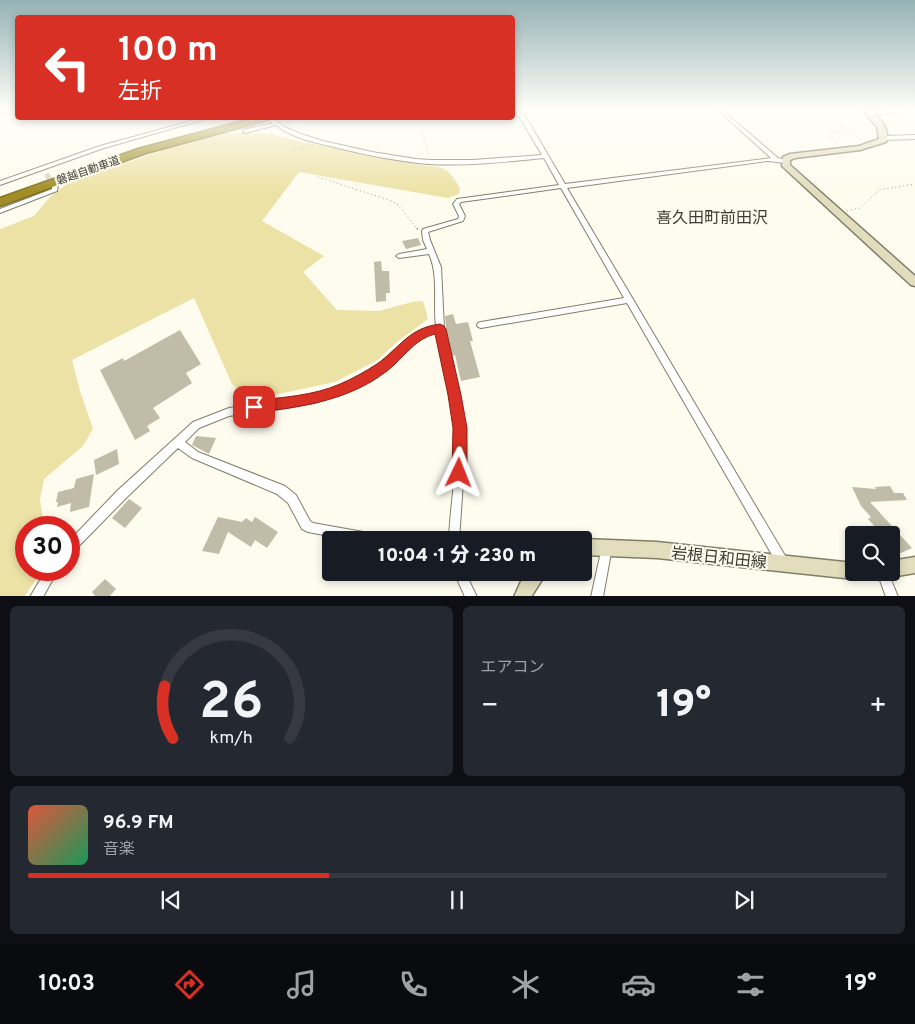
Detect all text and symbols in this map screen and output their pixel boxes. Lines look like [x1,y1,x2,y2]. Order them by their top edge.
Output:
text: 100 m [118,29,218,73]
icon: left [35,35,100,100]
text: 左折 [118,79,162,106]
street label: 磐越自動車道 [55,154,122,188]
district label: 喜久田町前田沢 [656,209,768,229]
pin [233,386,275,428]
icon: arrive [240,393,268,421]
position arrow [432,446,484,498]
speed limit sign: 30 [15,516,80,581]
map controls [845,526,900,581]
button: search [845,526,900,581]
text: 10:04 · 1 分 · 230 m [378,544,536,568]
street label: 岩根日和田線 [670,544,768,574]
text: エアコン [481,658,545,678]
text: 26 [199,671,263,737]
text: 19° [656,682,711,731]
text: − [481,689,499,725]
text: + [869,689,887,725]
text: km/h [210,727,253,750]
text: 96.9 FM [103,811,174,835]
text: 音楽 [103,840,135,860]
icon: previous [157,886,185,914]
icon: pause [443,886,471,914]
icon: next [730,886,758,914]
icon: directions [172,967,207,1002]
icon: music [284,967,319,1002]
icon: phone [396,967,431,1002]
icon: climate [508,967,543,1002]
icon: car [621,967,656,1002]
icon: filters [733,967,768,1002]
text: 10:03 [39,971,95,998]
text: 19° [845,971,876,998]

